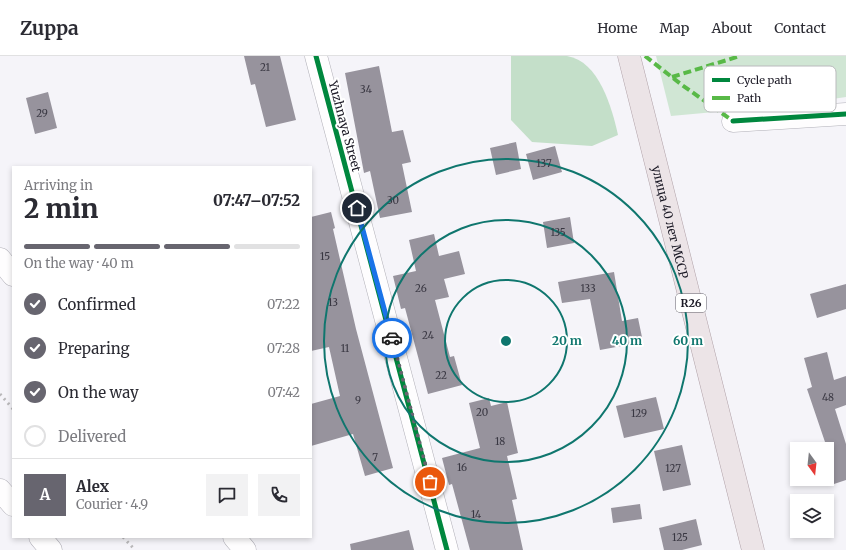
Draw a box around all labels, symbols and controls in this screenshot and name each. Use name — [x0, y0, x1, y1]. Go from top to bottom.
text: Zuppa — [20, 16, 79, 40]
text: Home — [597, 19, 638, 37]
text: Map — [660, 19, 689, 37]
text: About — [711, 19, 752, 37]
text: Contact — [774, 19, 826, 37]
house number: 21 — [260, 61, 271, 74]
legend — [704, 66, 836, 112]
text: Cycle path — [737, 73, 792, 87]
street label: Yuzhnaya Street — [325, 78, 364, 173]
house number: 34 — [360, 83, 372, 96]
text: Path — [737, 91, 762, 105]
house number: 29 — [36, 107, 48, 120]
house number: 137 — [536, 157, 552, 170]
street label: улица 40 лет МССР — [649, 164, 692, 280]
text: Arriving in — [24, 177, 93, 194]
text: 07:47–07:52 — [213, 191, 300, 210]
pin — [340, 191, 374, 225]
text: 2 min — [24, 192, 98, 225]
house number: 30 — [387, 194, 399, 207]
icon: home — [346, 197, 368, 219]
house number: 135 — [550, 226, 566, 239]
house number: 15 — [320, 250, 330, 263]
text: On the way · 40 m — [24, 255, 134, 272]
house number: 26 — [415, 282, 427, 295]
house number: 133 — [580, 282, 596, 295]
icon: check — [24, 293, 46, 315]
road number: R26 — [676, 294, 706, 312]
text: Confirmed — [58, 295, 136, 314]
text: 07:22 — [267, 296, 300, 313]
house number: 13 — [328, 296, 338, 309]
courier — [372, 318, 412, 358]
icon: car — [381, 327, 403, 349]
house number: 24 — [422, 329, 434, 342]
text: 20 m — [552, 333, 582, 348]
text: 40 m — [612, 333, 642, 348]
text: 60 m — [673, 333, 703, 348]
centre of rings — [499, 334, 513, 348]
icon: check — [24, 337, 46, 359]
text: Preparing — [58, 339, 130, 358]
text: 07:28 — [267, 340, 300, 357]
house number: 11 — [341, 342, 350, 355]
house number: 22 — [435, 369, 447, 382]
icon: check — [24, 381, 46, 403]
text: On the way — [58, 383, 139, 402]
text: 07:42 — [268, 384, 300, 401]
house number: 48 — [822, 391, 834, 404]
house number: 9 — [355, 394, 361, 407]
house number: 20 — [476, 406, 488, 419]
house number: 129 — [631, 407, 647, 420]
text: Delivered — [58, 427, 126, 446]
house number: 18 — [495, 435, 505, 448]
north arrow — [790, 442, 834, 486]
map controls — [790, 442, 834, 538]
house number: 7 — [372, 451, 378, 464]
house number: 16 — [457, 461, 467, 474]
house number: 127 — [665, 462, 681, 475]
pin — [413, 465, 447, 499]
icon: bag — [419, 471, 441, 493]
button: chat — [206, 474, 248, 516]
button: phone — [258, 474, 300, 516]
text: Alex — [76, 477, 109, 496]
text: A — [40, 485, 50, 504]
button: layers — [790, 494, 834, 538]
text: Courier · 4.9 — [76, 496, 148, 513]
house number: 14 — [471, 508, 481, 521]
house number: 125 — [672, 531, 688, 544]

